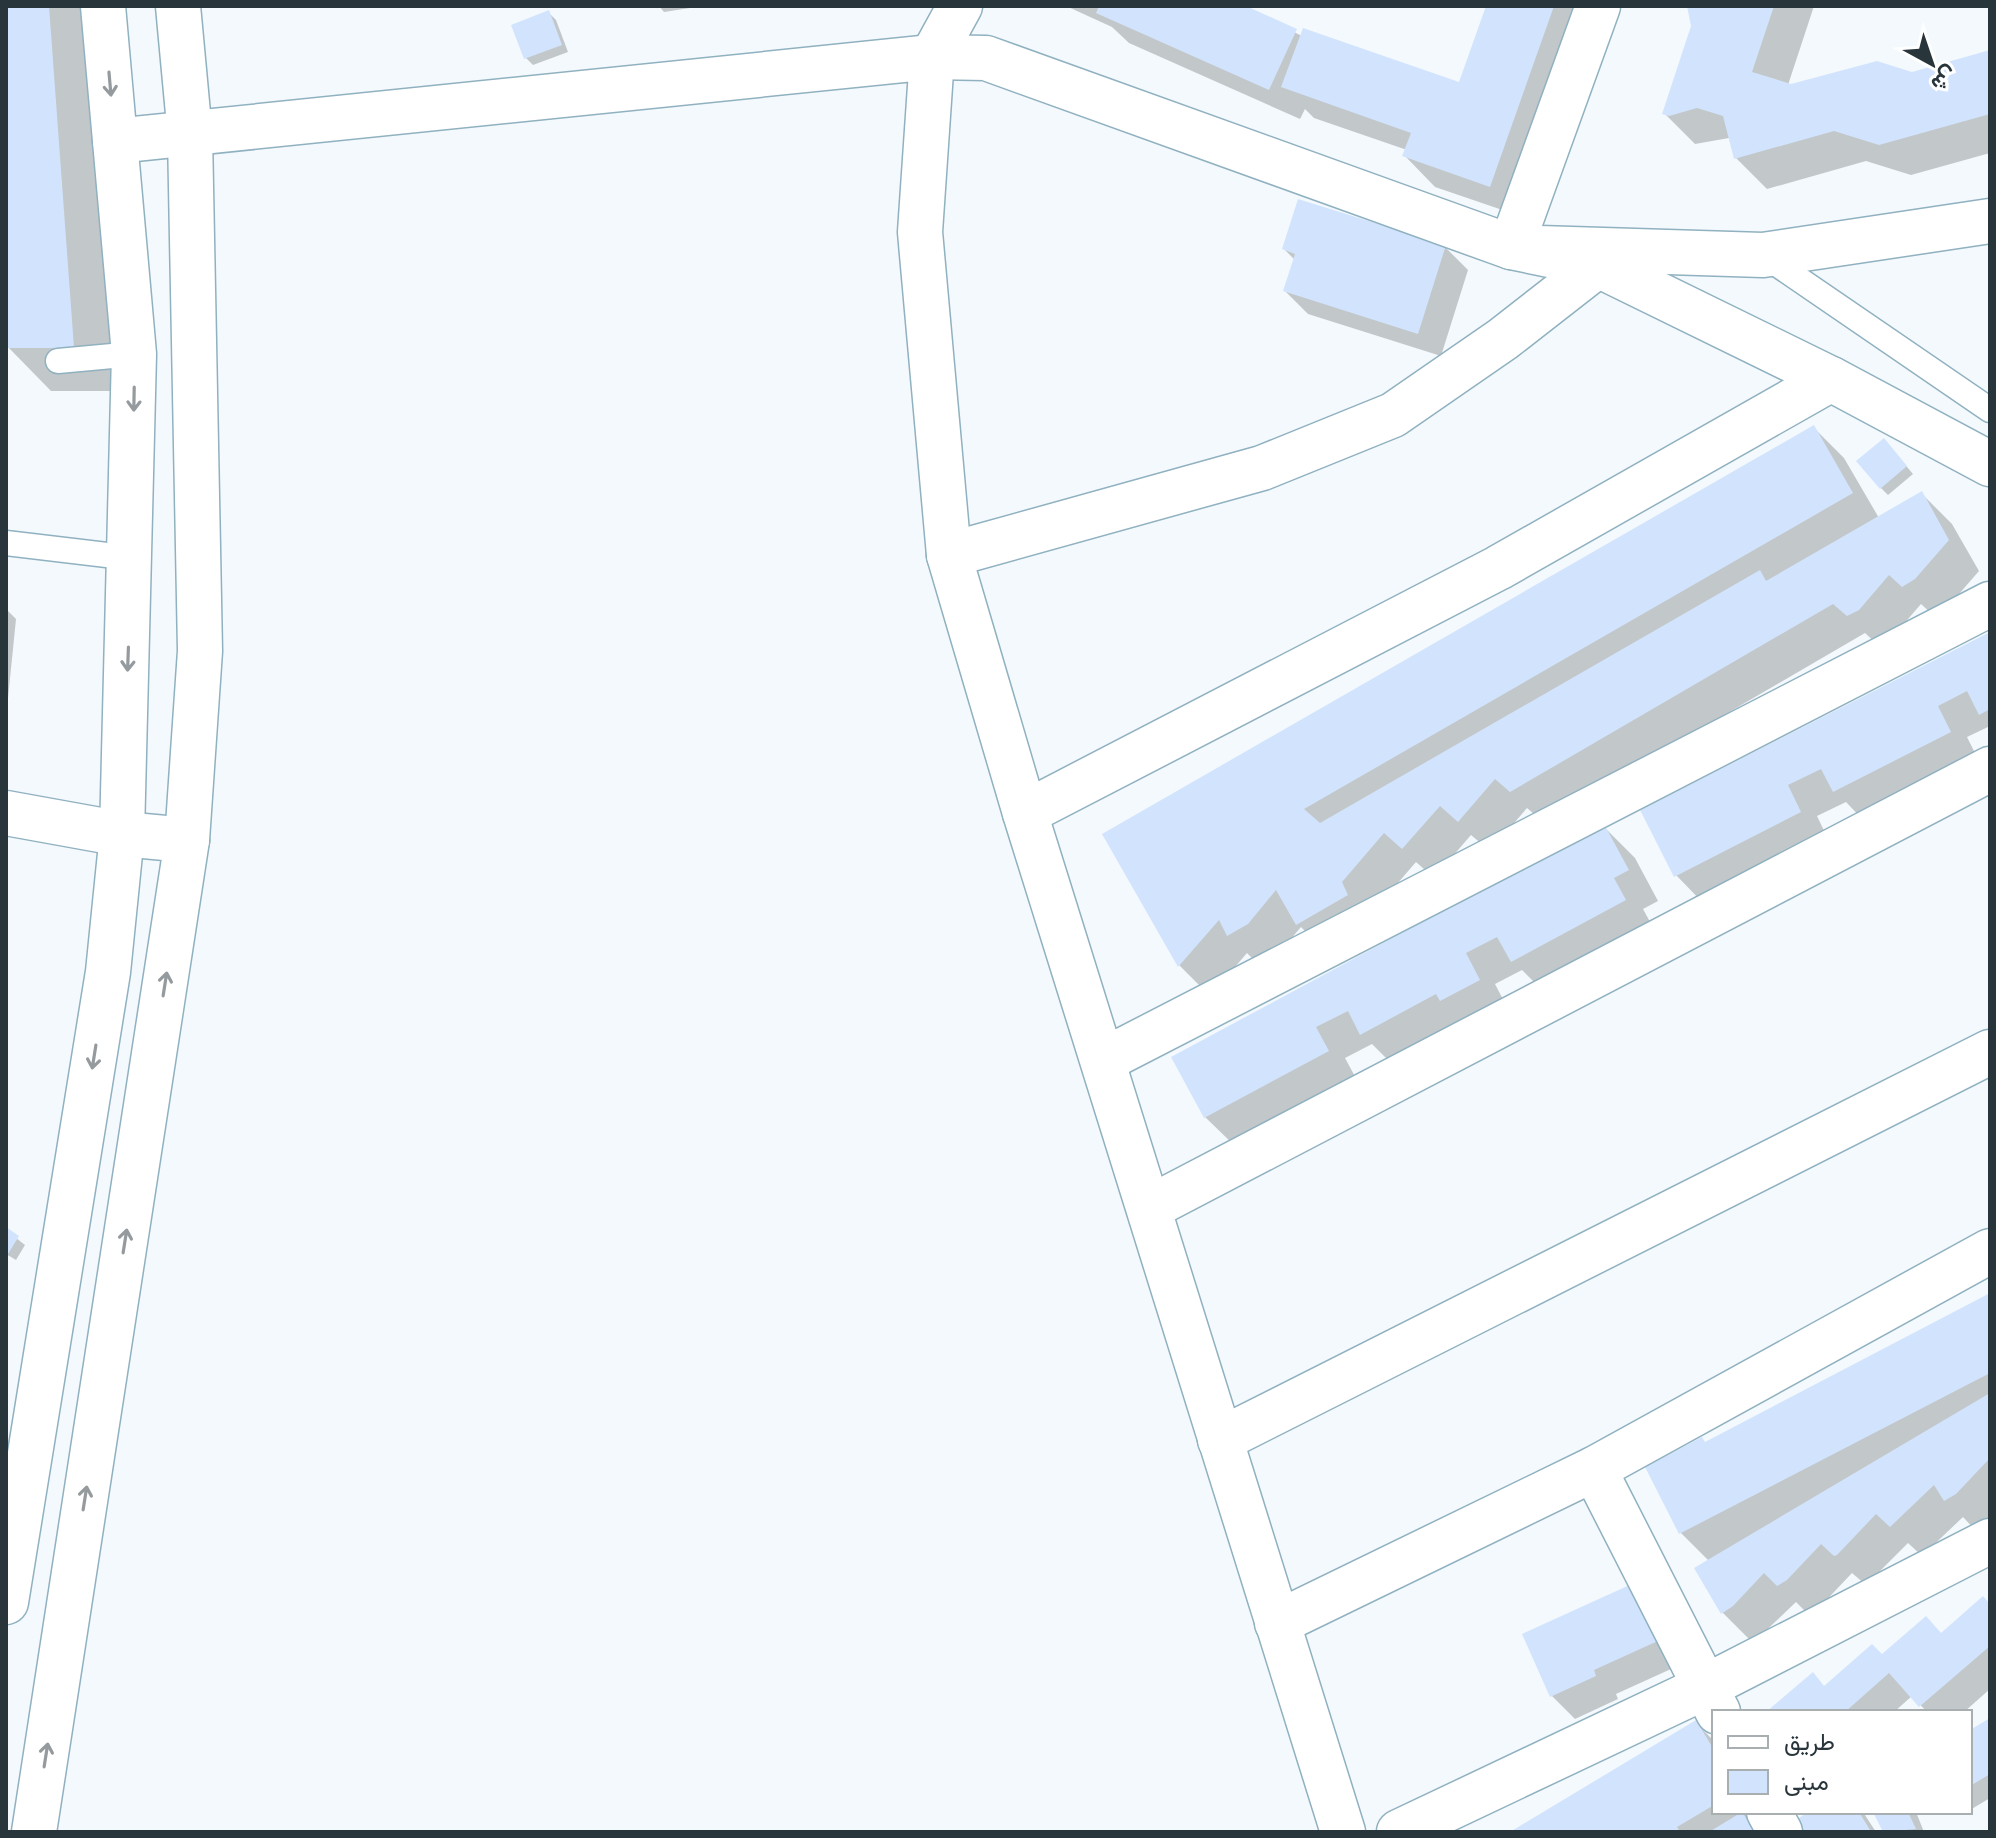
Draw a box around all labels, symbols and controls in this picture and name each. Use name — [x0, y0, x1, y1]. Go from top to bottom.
north arrow — [1892, 24, 1972, 104]
text: ش — [1924, 58, 1966, 101]
one-way arrow — [103, 70, 118, 97]
one-way arrow — [126, 385, 142, 412]
one-way arrow — [121, 645, 136, 672]
one-way arrow — [158, 972, 173, 997]
one-way arrow — [86, 1043, 101, 1069]
one-way arrow — [118, 1229, 133, 1254]
one-way arrow — [79, 1486, 94, 1511]
legend — [1712, 1710, 1972, 1814]
text: طريق — [1784, 1723, 1835, 1759]
one-way arrow — [39, 1743, 54, 1768]
text: مبنى — [1784, 1763, 1829, 1799]

